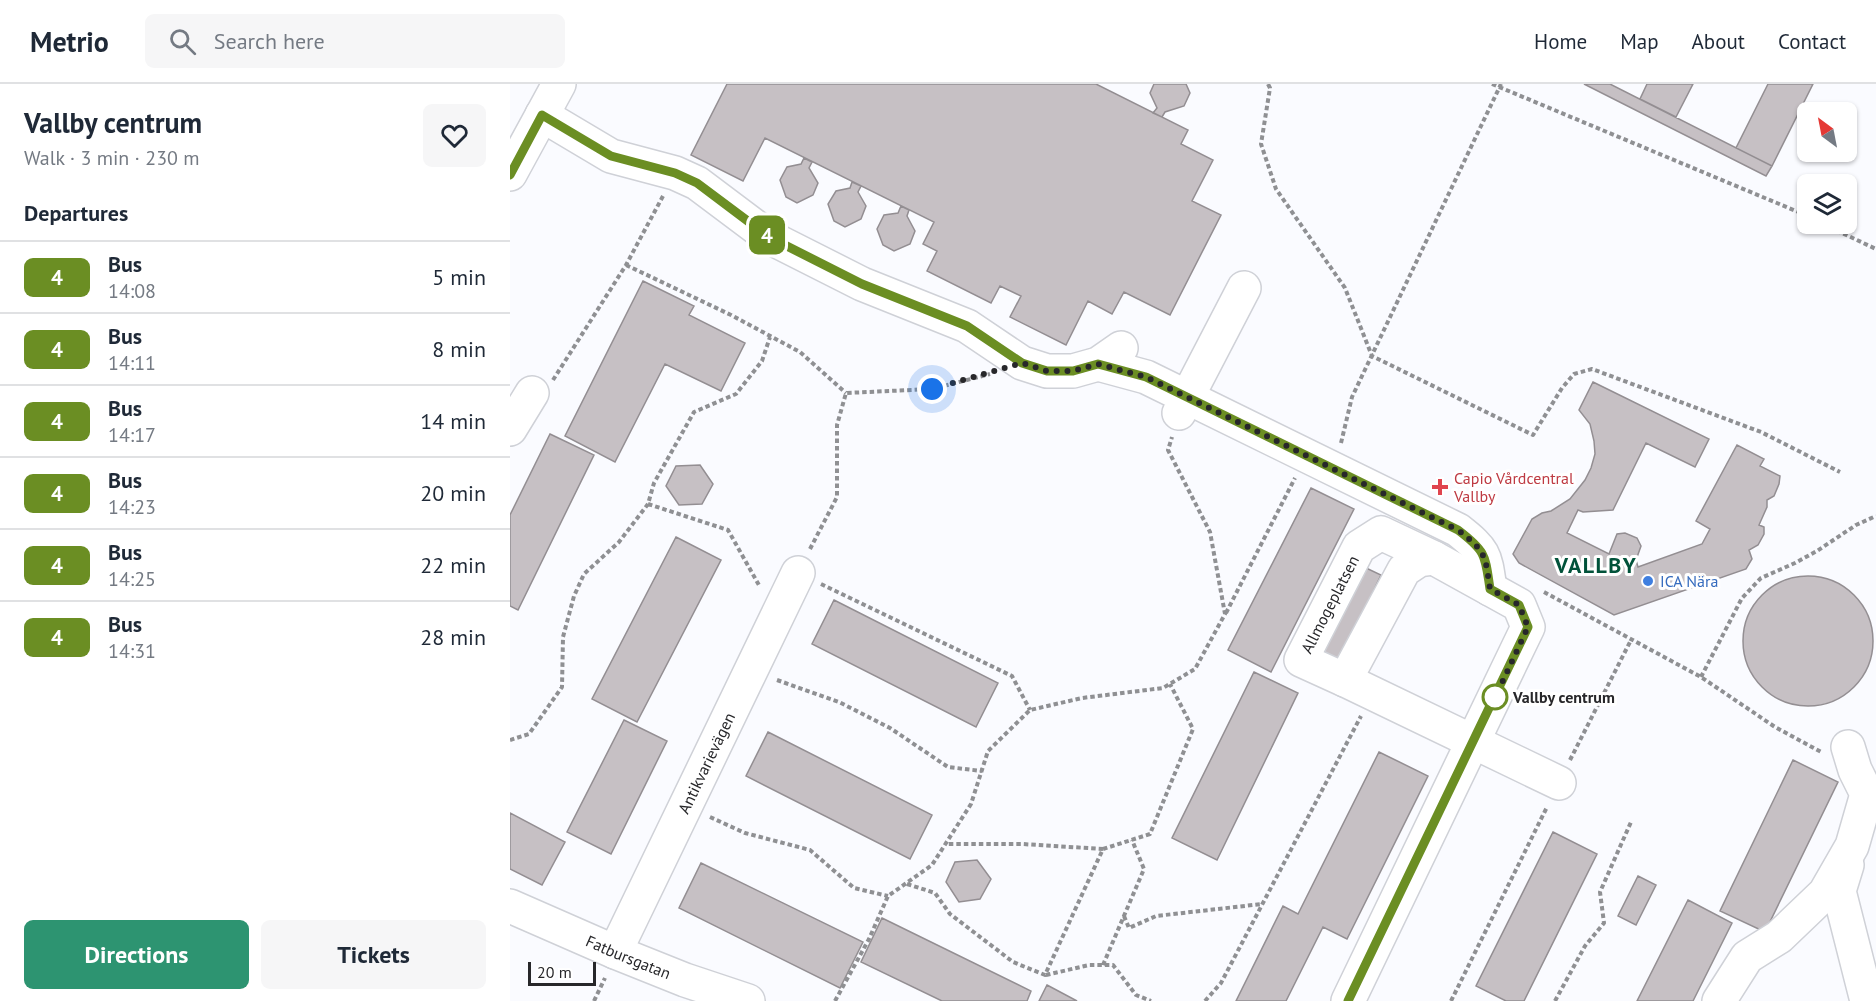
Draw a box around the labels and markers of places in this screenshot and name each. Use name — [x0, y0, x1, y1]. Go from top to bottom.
place label: Capio Vårdcentral Vallby — [1453, 468, 1574, 506]
marker: Capio Vårdcentral Vallby — [1431, 478, 1449, 496]
place label: ICA Nära — [1660, 571, 1718, 591]
marker: ICA Nära — [1641, 574, 1655, 588]
marker: Vallby centrum — [1482, 684, 1508, 710]
place label: Vallby centrum — [1512, 687, 1615, 707]

